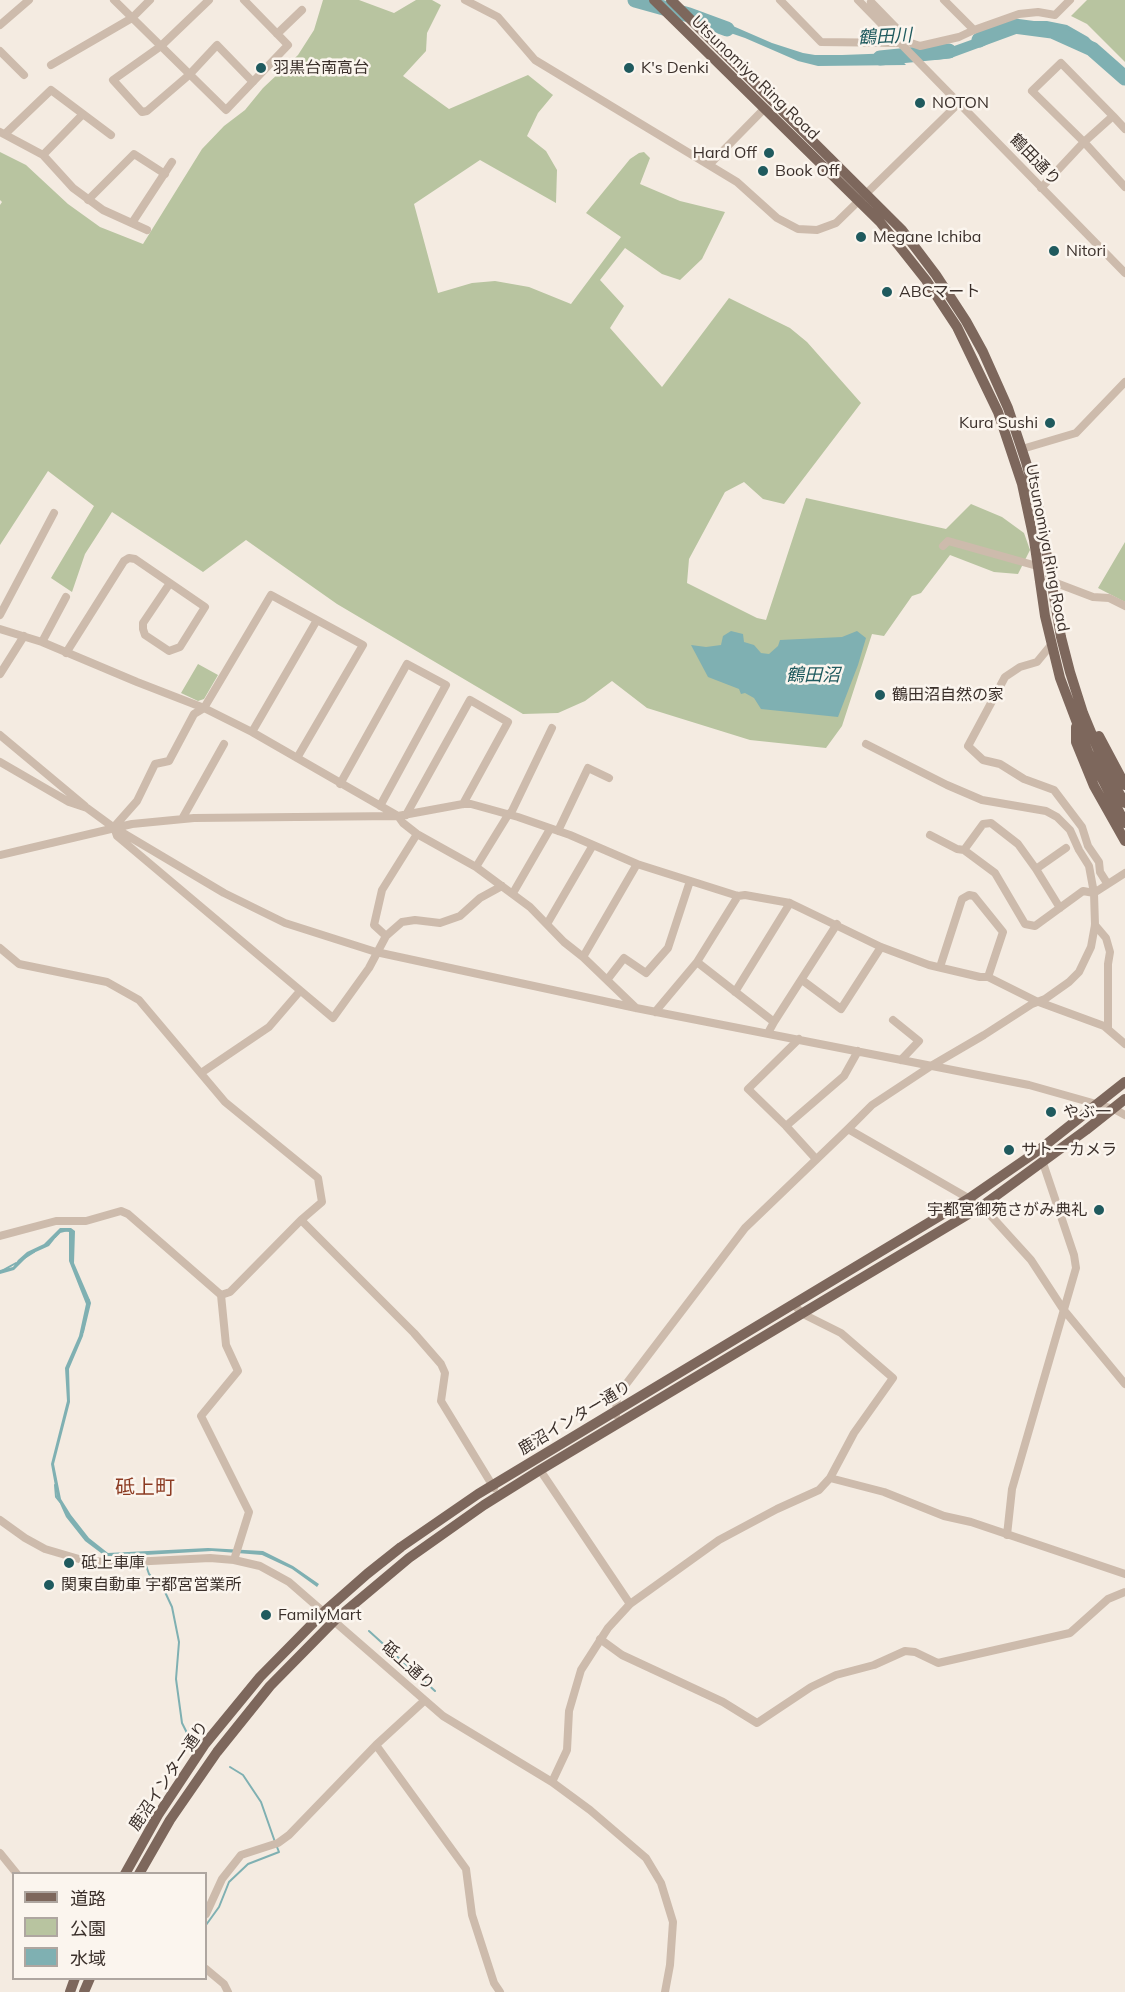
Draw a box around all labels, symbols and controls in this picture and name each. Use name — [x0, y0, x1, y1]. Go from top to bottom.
street label: Utsunomiya Ring Road — [687, 12, 823, 144]
water label: 鶴田川 — [857, 25, 913, 49]
place label: 羽黒台南高台 — [273, 58, 369, 78]
place label: K's Denki — [641, 58, 709, 78]
marker: 羽黒台南高台 — [254, 61, 268, 75]
marker: K's Denki — [622, 61, 636, 75]
place label: NOTON — [932, 93, 989, 113]
marker: NOTON — [913, 96, 927, 110]
street label: 鶴田通り — [1006, 130, 1064, 190]
place label: Hard Off — [693, 143, 757, 163]
marker: Hard Off — [762, 146, 776, 160]
place label: Book Off — [775, 161, 839, 181]
marker: Book Off — [756, 164, 770, 178]
place label: Megane Ichiba — [873, 227, 981, 247]
marker: Megane Ichiba — [854, 230, 868, 244]
place label: Nitori — [1066, 241, 1106, 261]
marker: Nitori — [1047, 244, 1061, 258]
place label: ABCマート — [899, 282, 981, 302]
marker: ABCマート — [880, 285, 894, 299]
place label: Kura Sushi — [959, 413, 1038, 433]
marker: Kura Sushi — [1043, 416, 1057, 430]
street label: Utsunomiya Ring Road — [1021, 463, 1073, 633]
water label: 鶴田沼 — [786, 665, 840, 687]
place label: 鶴田沼自然の家 — [892, 685, 1004, 705]
marker: 鶴田沼自然の家 — [873, 688, 887, 702]
place label: やぶ一 — [1063, 1102, 1111, 1122]
marker: やぶ一 — [1044, 1105, 1058, 1119]
place label: サトーカメラ — [1021, 1140, 1117, 1160]
marker: サトーカメラ — [1002, 1143, 1016, 1157]
place label: 宇都宮御苑さがみ典礼 — [927, 1200, 1087, 1220]
marker: 宇都宮御苑さがみ典礼 — [1092, 1203, 1106, 1217]
street label: 鹿沼インター通り — [515, 1377, 635, 1459]
district label: 砥上町 — [115, 1476, 175, 1500]
place label: 砥上車庫 — [81, 1553, 145, 1573]
marker: 砥上車庫 — [62, 1556, 76, 1570]
place label: 関東自動車 宇都宮営業所 — [61, 1575, 241, 1595]
marker: 関東自動車 宇都宮営業所 — [42, 1578, 56, 1592]
place label: FamilyMart — [278, 1605, 362, 1625]
marker: FamilyMart — [259, 1608, 273, 1622]
street label: 砥上通り — [378, 1637, 438, 1695]
street label: 鹿沼インター通り — [125, 1718, 213, 1834]
legend — [12, 1872, 207, 1980]
text: 道路 — [70, 1887, 106, 1910]
text: 公園 — [70, 1917, 106, 1940]
text: 水域 — [70, 1947, 106, 1970]

